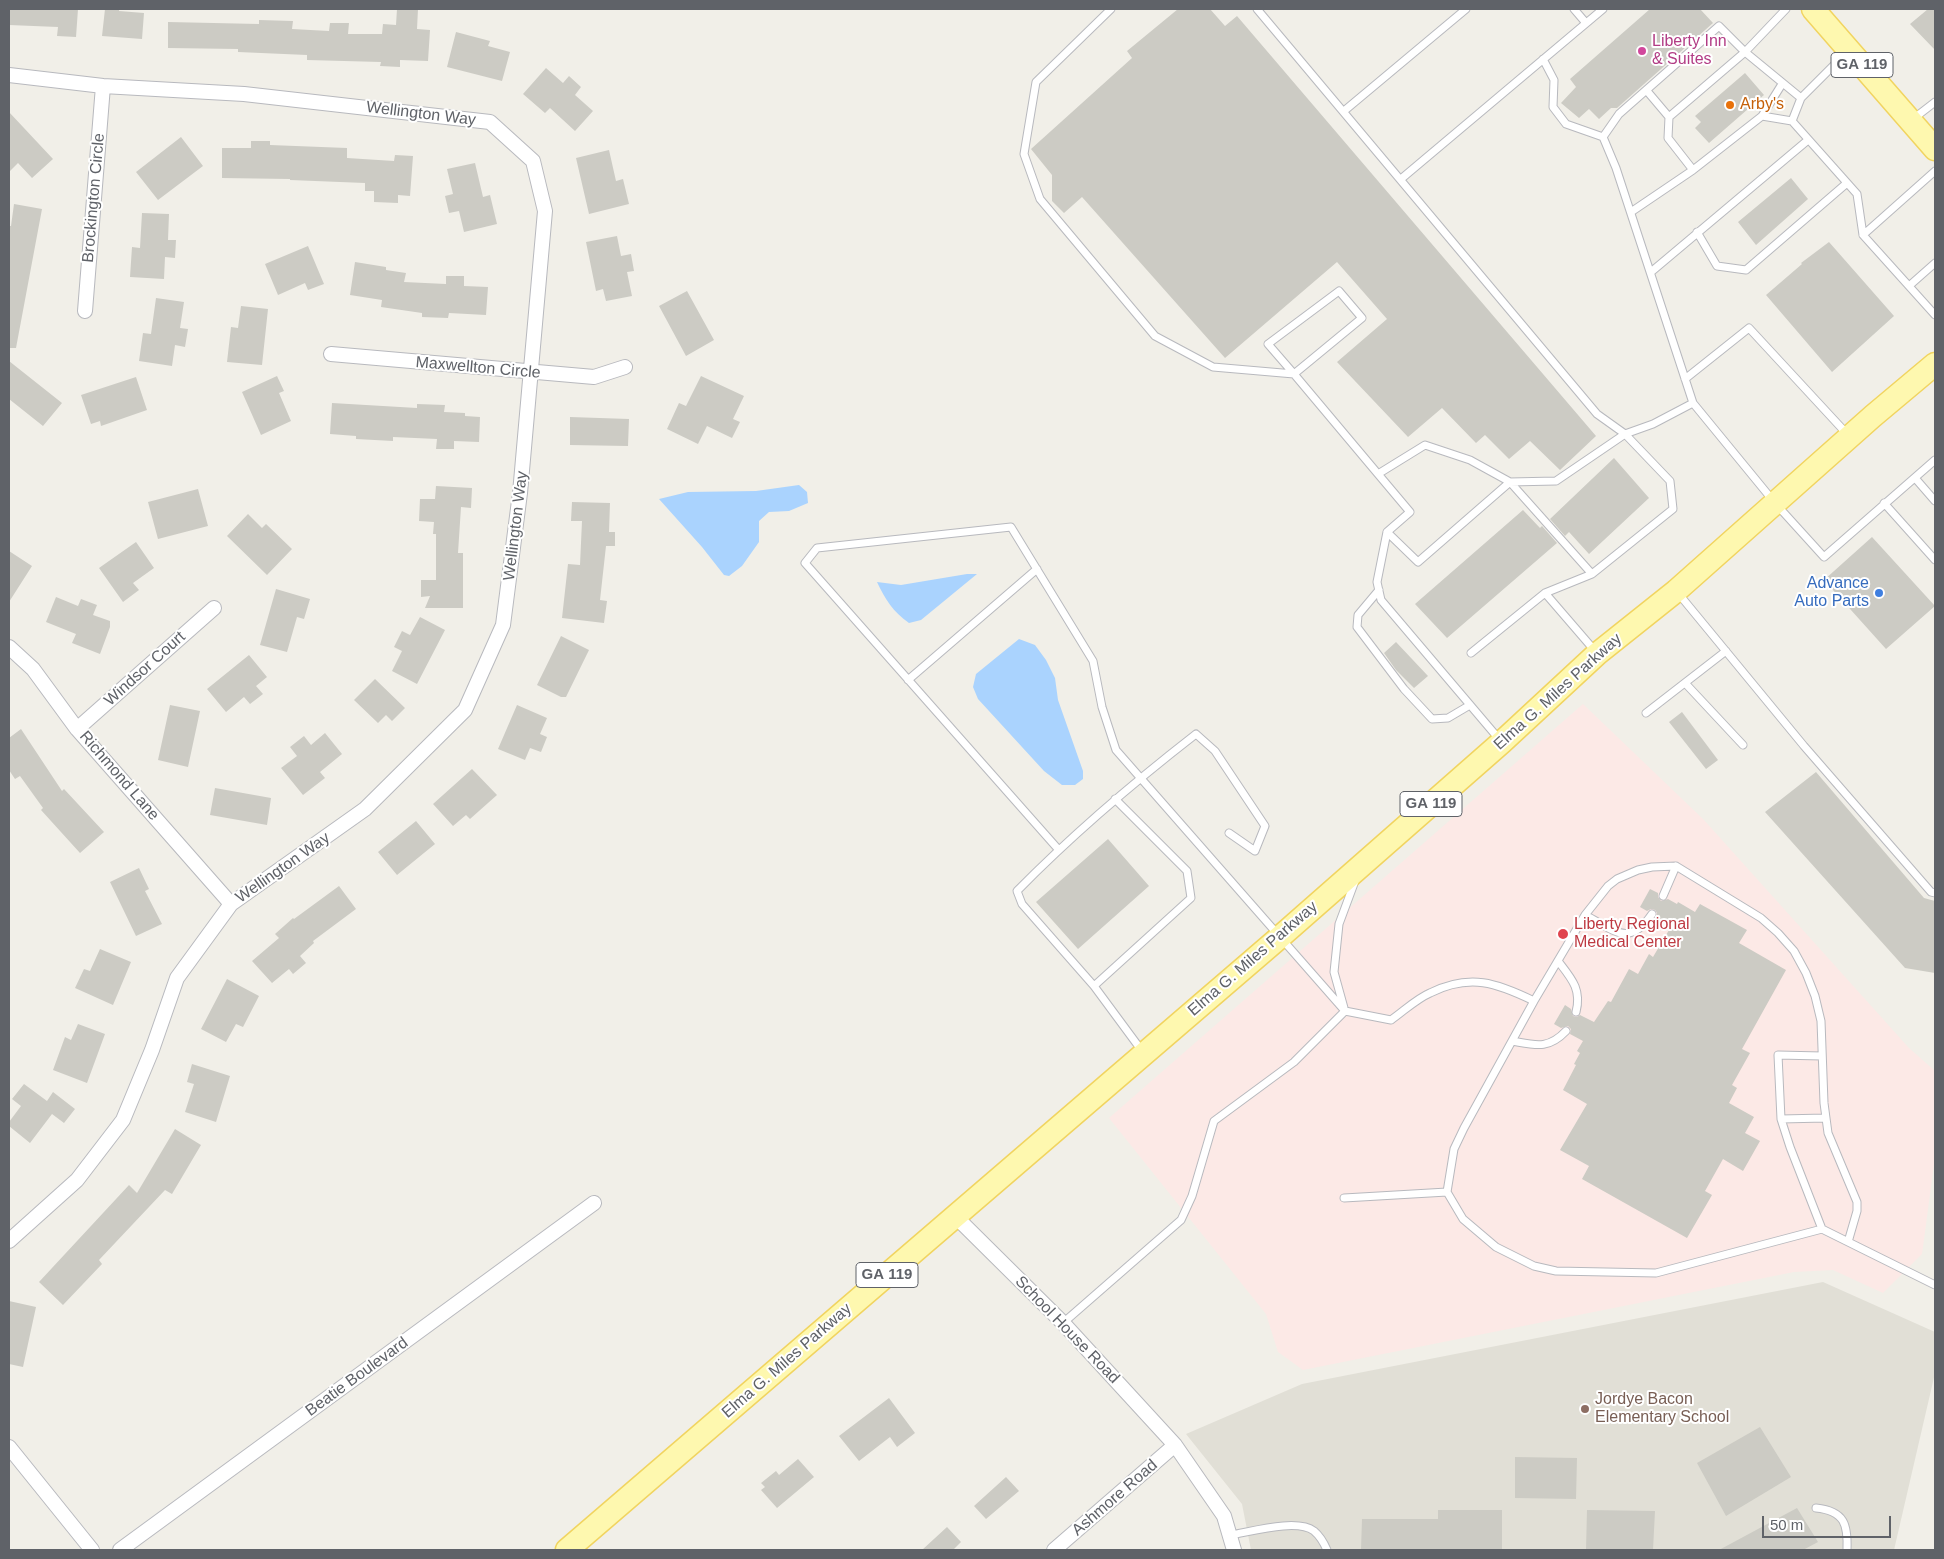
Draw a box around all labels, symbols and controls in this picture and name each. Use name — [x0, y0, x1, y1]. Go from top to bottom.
place label: Liberty Inn & Suites — [1652, 32, 1727, 70]
marker: Liberty Inn & Suites — [1636, 45, 1648, 57]
road number: GA 119 — [1831, 52, 1893, 78]
place label: Arby's — [1740, 95, 1784, 115]
street label: Wellington Way — [365, 98, 477, 130]
marker: Arby's — [1724, 99, 1736, 111]
street label: Brockington Circle — [79, 132, 109, 264]
street label: Maxwellton Circle — [415, 353, 541, 383]
street label: Wellington Way — [500, 470, 532, 582]
place label: Advance Auto Parts — [1794, 574, 1869, 612]
marker: Advance Auto Parts — [1873, 587, 1885, 599]
street label: Windsor Court — [101, 628, 189, 710]
street label: Elma G. Miles Parkway — [1490, 630, 1626, 754]
street label: Richmond Lane — [75, 727, 163, 825]
road number: GA 119 — [1400, 792, 1462, 816]
street label: Wellington Way — [232, 829, 334, 907]
street label: Elma G. Miles Parkway — [1184, 898, 1322, 1020]
place label: Liberty Regional Medical Center — [1574, 915, 1690, 953]
marker: Liberty Regional Medical Center — [1556, 927, 1570, 941]
road number: GA 119 — [856, 1262, 918, 1288]
street label: School House Road — [1011, 1272, 1123, 1388]
street label: Elma G. Miles Parkway — [718, 1300, 856, 1422]
street label: Beatie Boulevard — [302, 1333, 412, 1421]
place label: Jordye Bacon Elementary School — [1595, 1390, 1729, 1428]
marker: Jordye Bacon Elementary School — [1579, 1403, 1591, 1415]
street label: Ashmore Road — [1068, 1456, 1162, 1540]
scale bar — [1764, 1506, 1893, 1538]
text: 50 m — [1770, 1516, 1803, 1533]

